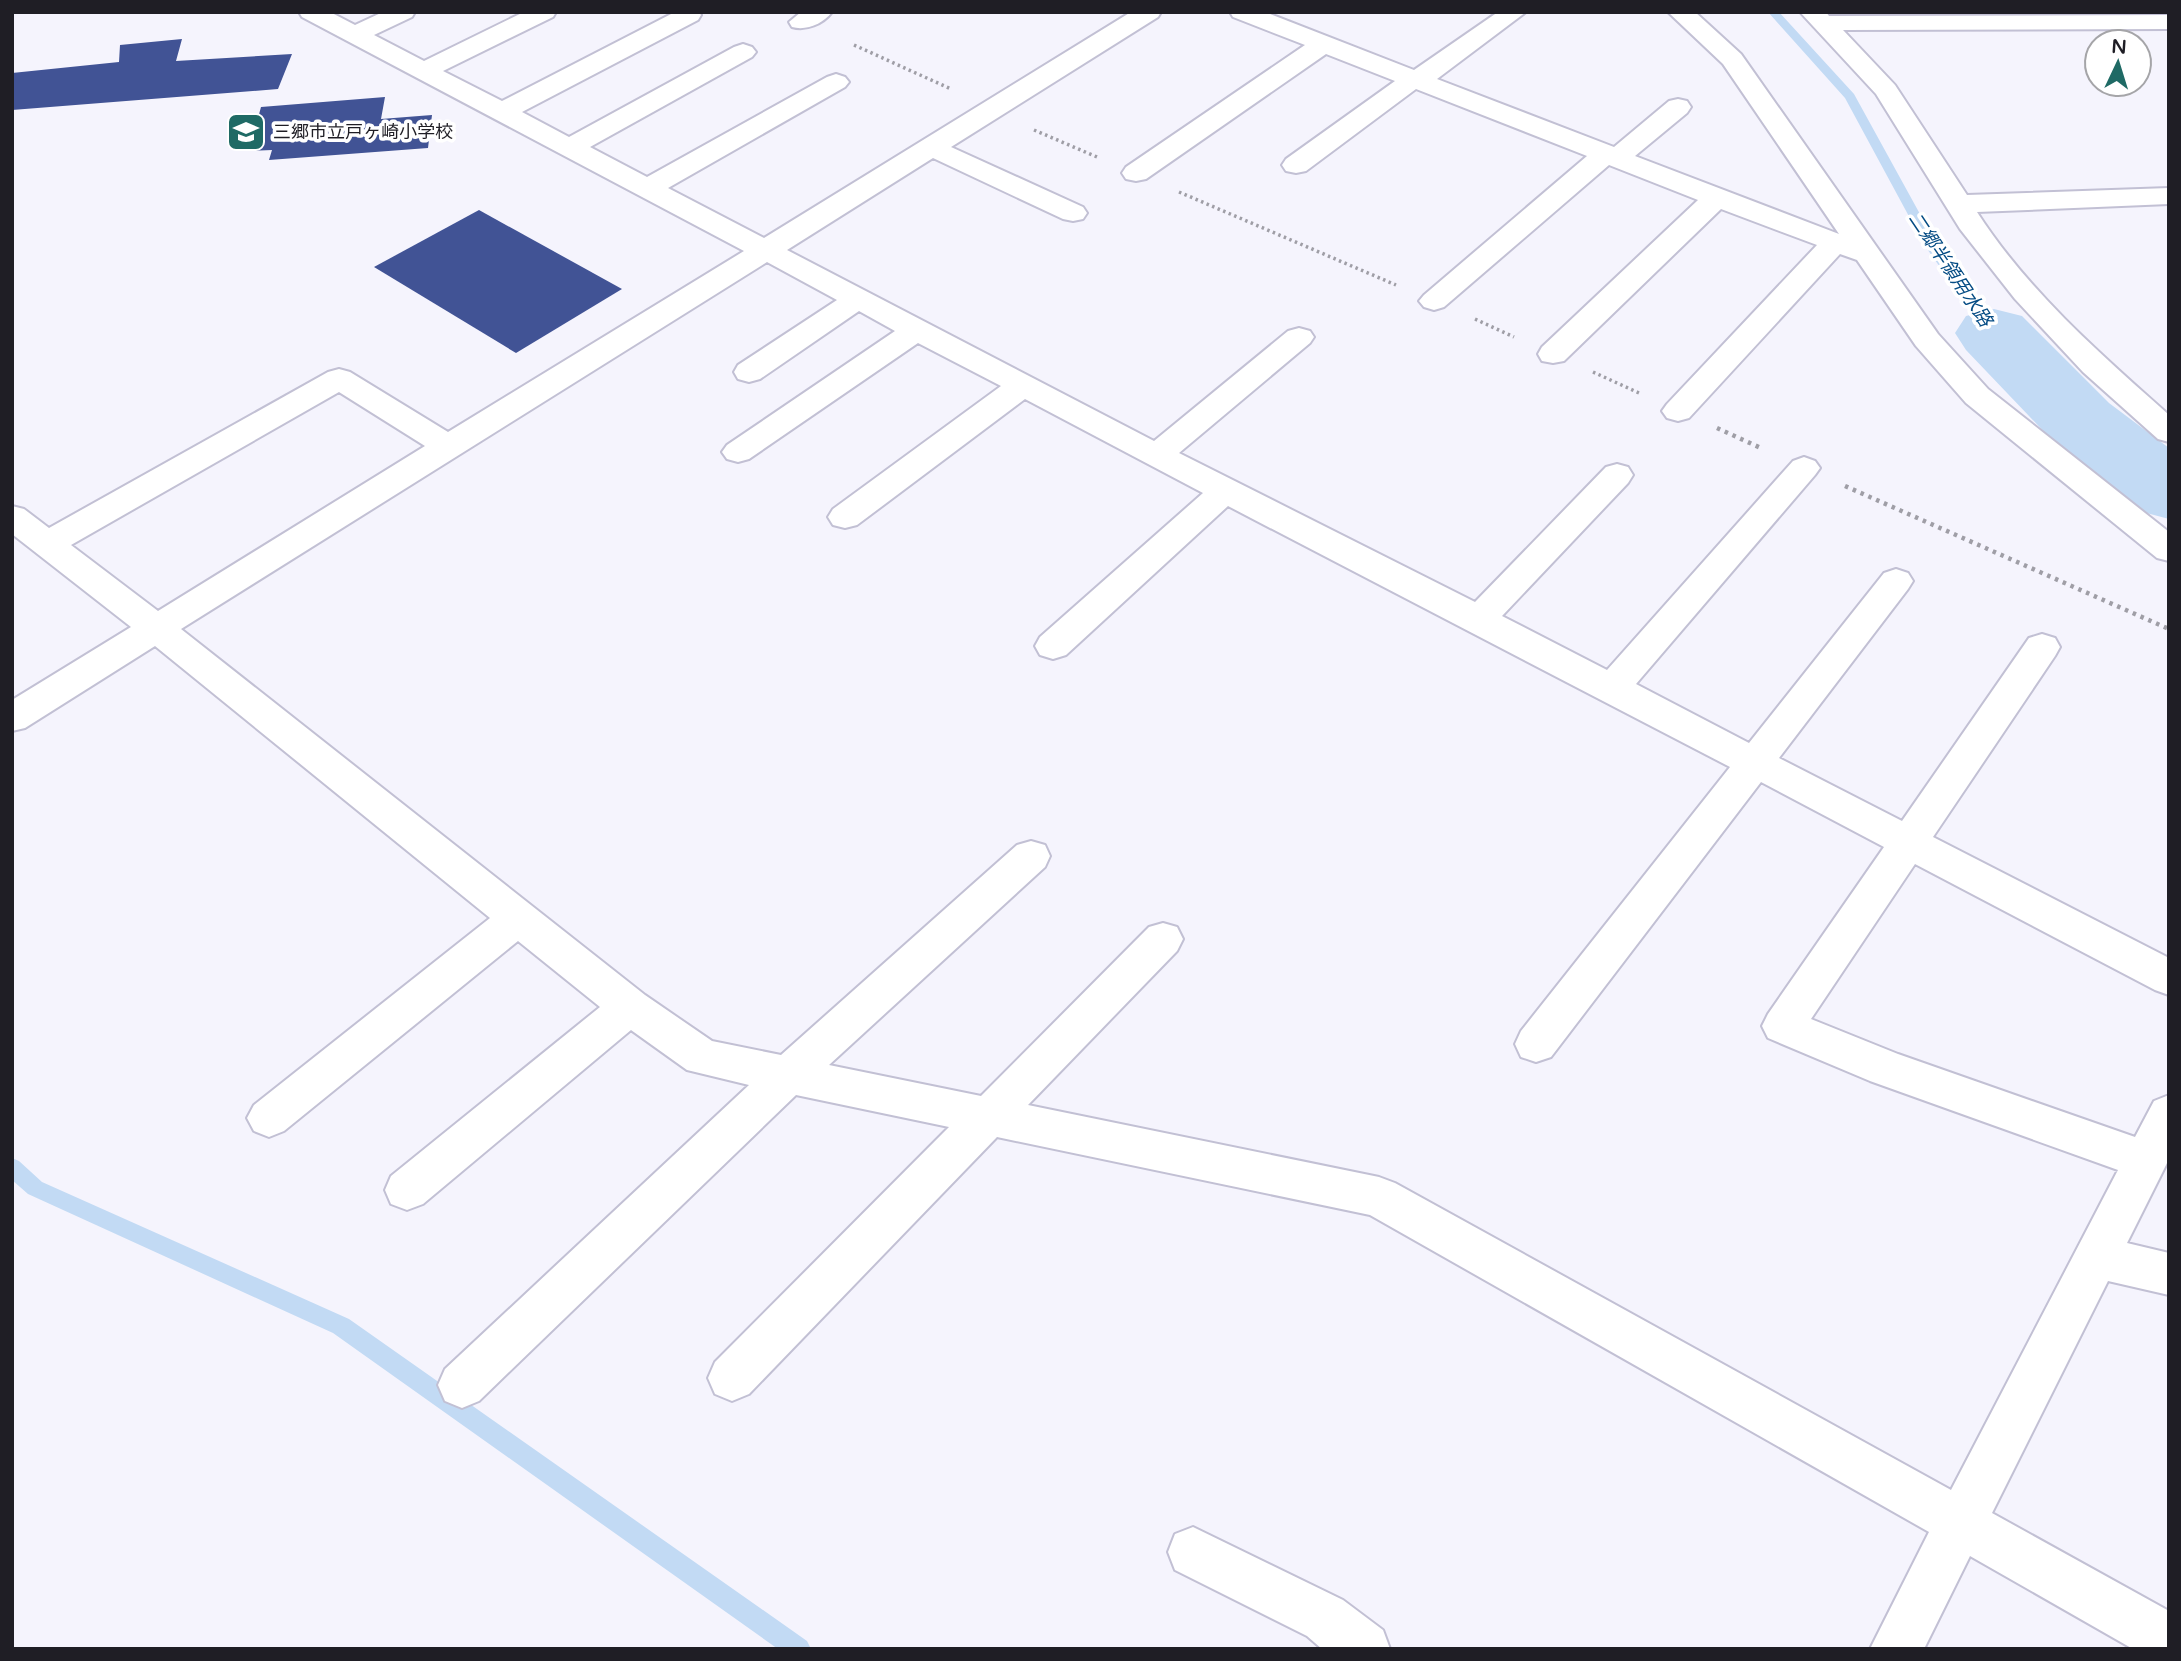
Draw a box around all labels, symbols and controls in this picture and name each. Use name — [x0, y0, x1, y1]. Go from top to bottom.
north arrow — [2083, 28, 2153, 98]
text: N — [2111, 36, 2127, 59]
school or university icon: 三郷市立戸ヶ崎小学校 — [225, 111, 267, 153]
place label: 三郷市立戸ヶ崎小学校 — [273, 121, 453, 143]
water label: 二郷半領用水路 — [1904, 208, 1998, 332]

